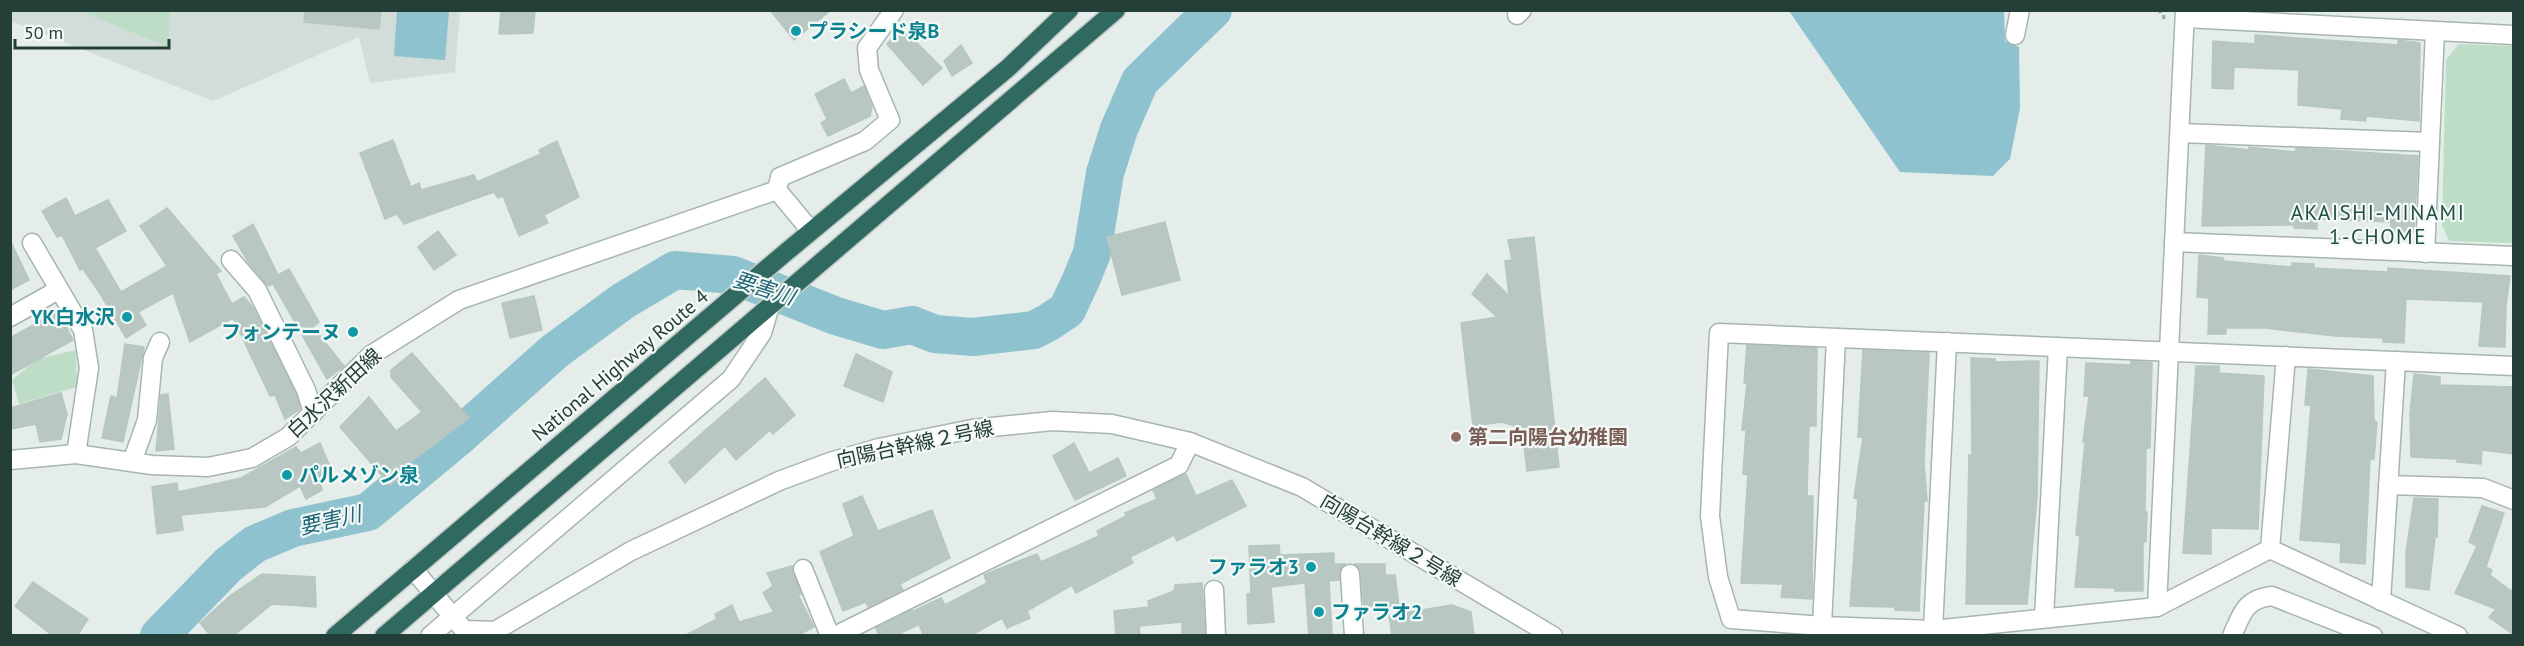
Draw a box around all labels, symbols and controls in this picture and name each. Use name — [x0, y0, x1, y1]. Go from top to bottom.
scale bar — [15, 12, 170, 50]
place label: プラシード泉B — [808, 18, 940, 44]
text: 50 m — [24, 21, 63, 44]
marker: プラシード泉B — [789, 24, 803, 38]
district label: AKAISHI-MINAMI 1-CHOME — [2291, 199, 2465, 250]
water label: 要害川 — [730, 265, 800, 311]
street label: National Highway Route 4 — [526, 283, 714, 447]
place label: YK白水沢 — [30, 304, 115, 330]
marker: YK白水沢 — [120, 310, 134, 324]
place label: フォンテーヌ — [221, 319, 341, 345]
marker: フォンテーヌ — [346, 325, 360, 339]
street label: 白水沢新田線 — [281, 343, 387, 443]
street label: 向陽台幹線２号線 — [834, 415, 996, 473]
place label: 第二向陽台幼稚園 — [1468, 424, 1628, 450]
marker: 第二向陽台幼稚園 — [1449, 430, 1463, 444]
place label: パルメゾン泉 — [299, 462, 419, 488]
marker: パルメゾン泉 — [280, 468, 294, 482]
street label: 向陽台幹線２号線 — [1316, 488, 1466, 592]
water label: 要害川 — [296, 499, 366, 540]
place label: ファラオ3 — [1208, 554, 1299, 580]
marker: ファラオ3 — [1304, 560, 1318, 574]
place label: ファラオ2 — [1331, 599, 1422, 625]
marker: ファラオ2 — [1312, 605, 1326, 619]

